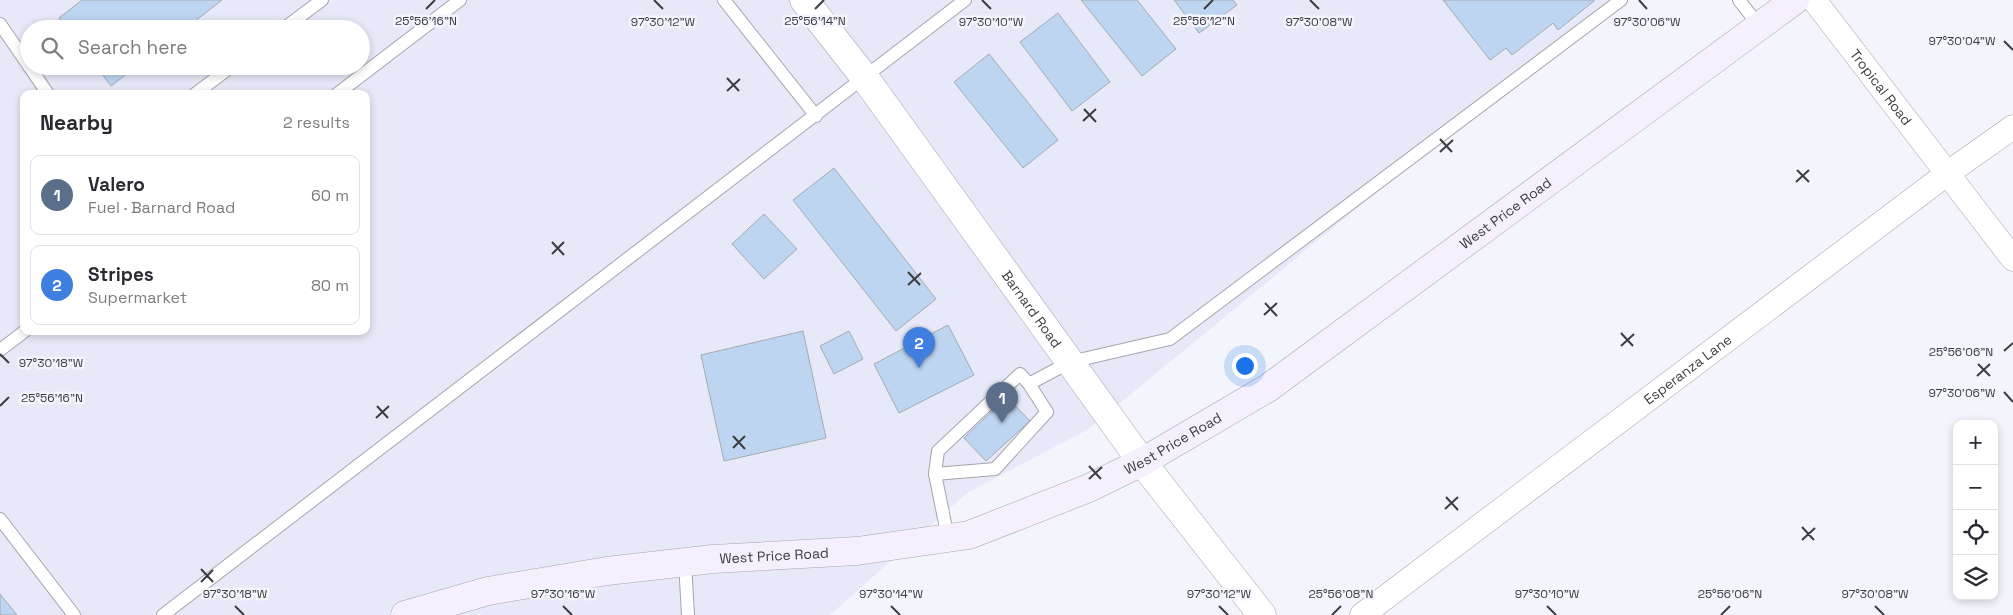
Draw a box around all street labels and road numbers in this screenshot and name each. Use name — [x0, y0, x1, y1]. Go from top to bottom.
street label: Tropical Road — [1846, 46, 1916, 129]
street label: West Price Road — [1456, 173, 1555, 253]
street label: Barnard Road — [998, 267, 1066, 351]
street label: Esperanza Lane — [1640, 330, 1735, 408]
street label: West Price Road — [1121, 408, 1225, 478]
street label: West Price Road — [719, 544, 829, 568]

